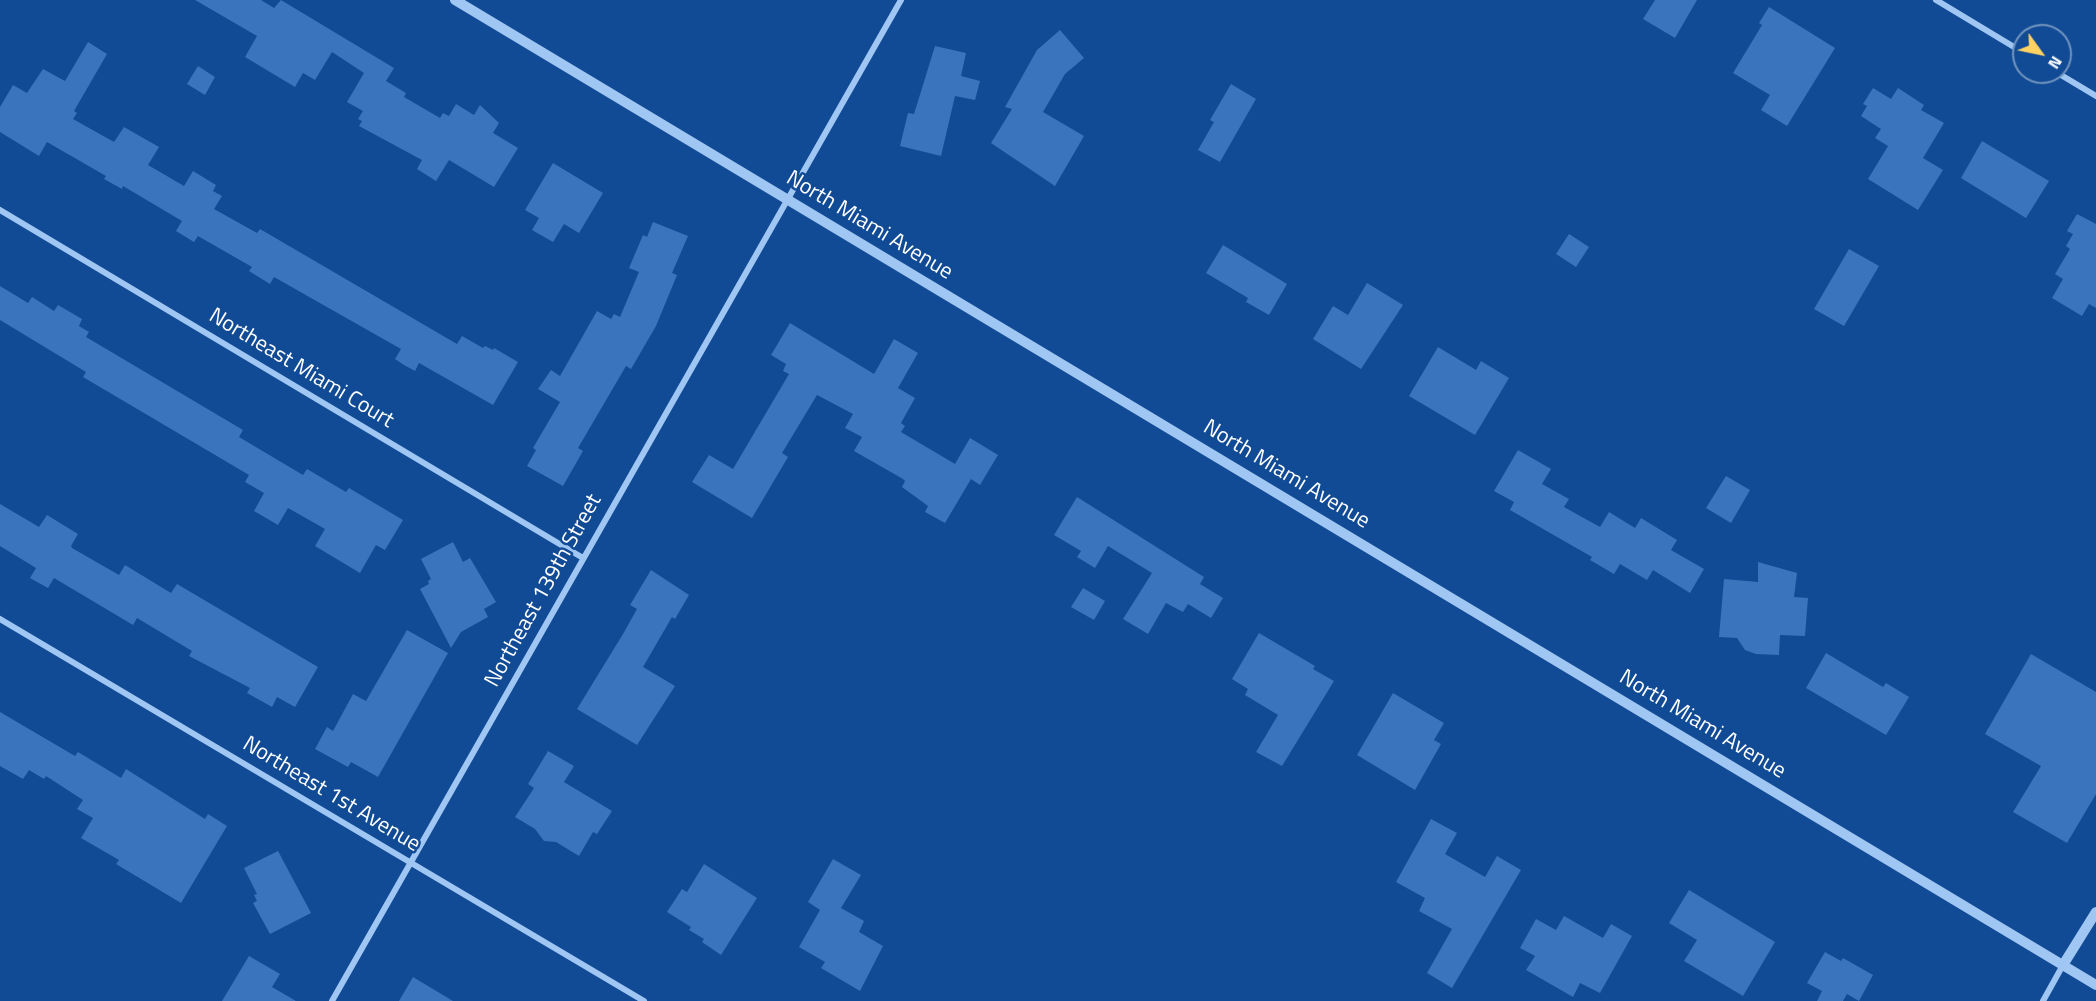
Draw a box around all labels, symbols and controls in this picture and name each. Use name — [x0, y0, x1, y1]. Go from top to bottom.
north arrow — [2012, 24, 2072, 84]
text: N — [2042, 52, 2069, 74]
street label: North Miami Avenue — [781, 166, 957, 286]
street label: Northeast Miami Court — [204, 303, 398, 435]
street label: North Miami Avenue — [1198, 415, 1374, 535]
street label: Northeast 139th Street — [480, 490, 608, 692]
street label: North Miami Avenue — [1614, 665, 1790, 785]
street label: Northeast 1st Avenue — [237, 732, 425, 858]

